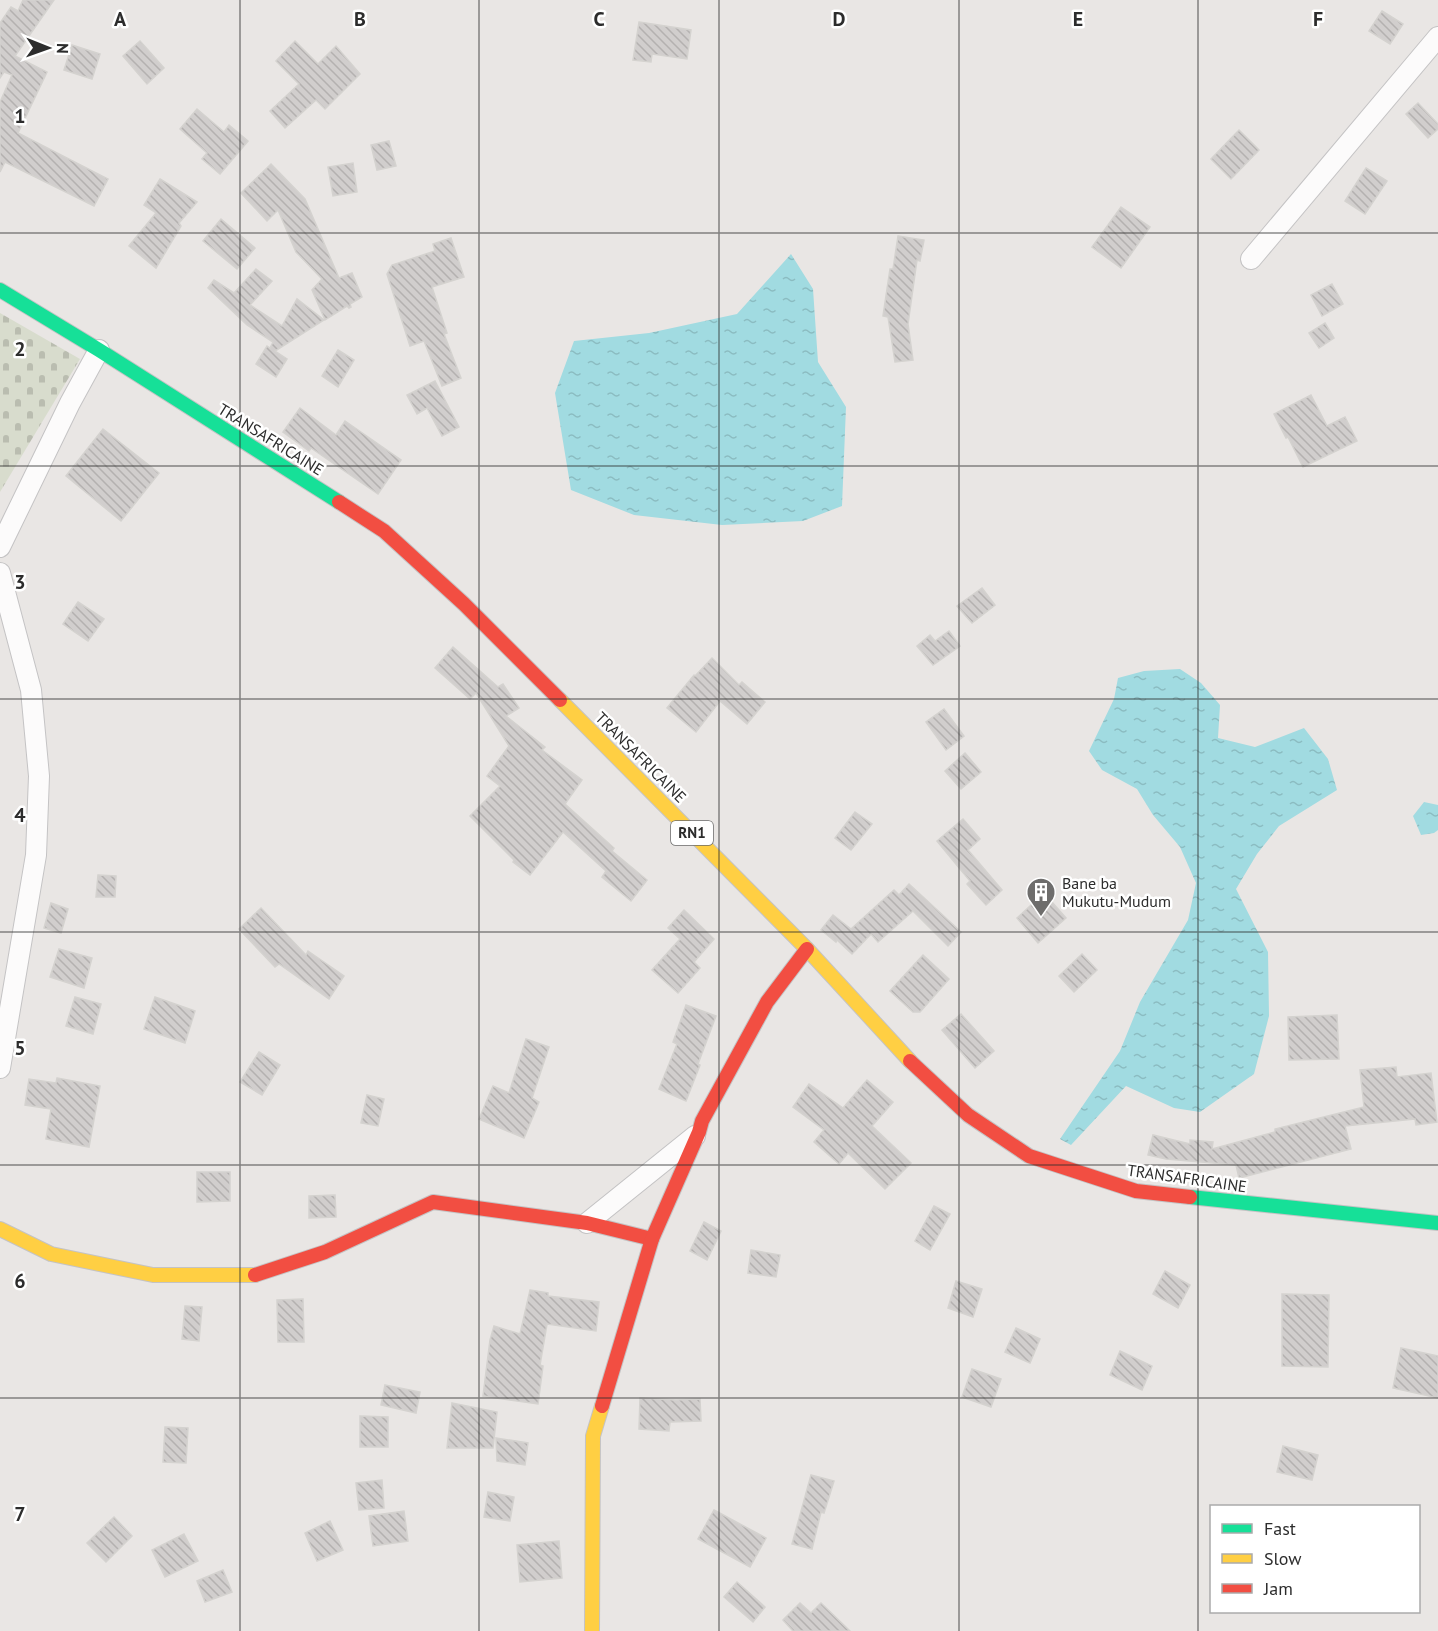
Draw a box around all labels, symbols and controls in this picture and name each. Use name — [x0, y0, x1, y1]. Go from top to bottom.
text: A — [114, 6, 127, 32]
text: B — [354, 6, 366, 32]
text: C — [593, 6, 605, 32]
text: D — [833, 6, 846, 32]
text: E — [1073, 6, 1083, 32]
text: F — [1313, 6, 1323, 32]
north arrow — [18, 18, 78, 78]
text: N — [53, 43, 73, 54]
text: 1 — [14, 103, 26, 129]
text: 2 — [14, 336, 26, 362]
street label: TRANSAFRICAINE — [215, 399, 327, 479]
text: 3 — [14, 569, 26, 595]
street label: TRANSAFRICAINE — [591, 707, 691, 807]
text: 4 — [14, 802, 26, 828]
road number: RN1 — [671, 821, 713, 845]
place label: Bane ba Mukutu-Mudum — [1062, 873, 1171, 911]
building icon: Bane ba Mukutu-Mudum — [1025, 876, 1057, 918]
text: 5 — [14, 1035, 26, 1061]
street label: TRANSAFRICAINE — [1126, 1160, 1248, 1196]
text: 6 — [14, 1268, 26, 1294]
text: 7 — [14, 1501, 26, 1527]
legend — [1210, 1505, 1420, 1613]
text: Fast — [1264, 1517, 1296, 1540]
text: Slow — [1264, 1547, 1302, 1570]
text: Jam — [1263, 1577, 1293, 1600]

